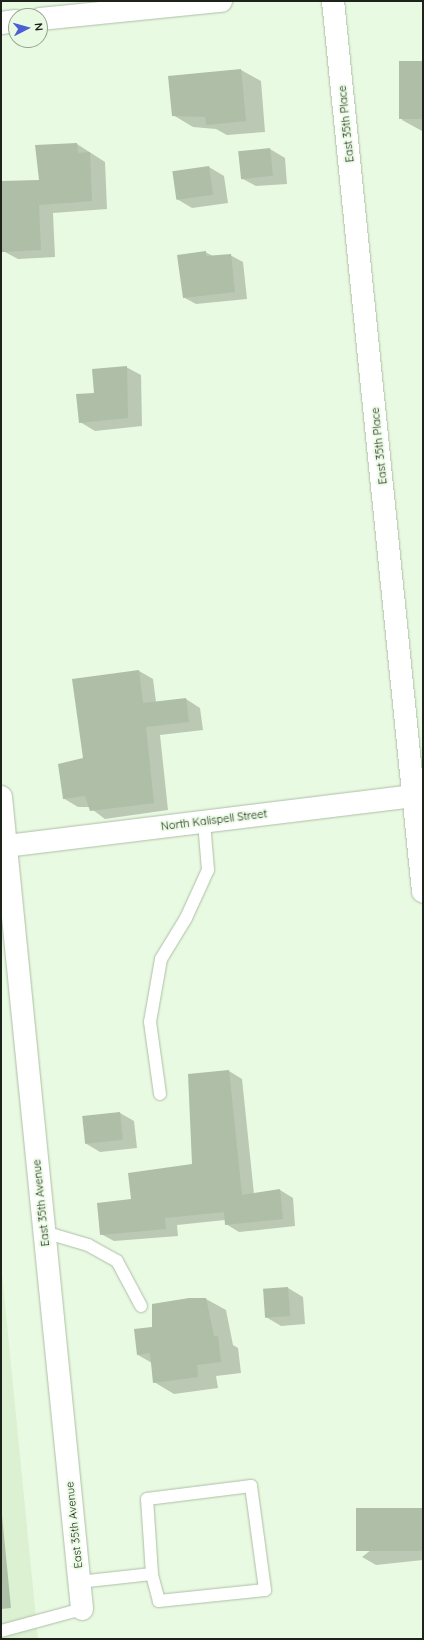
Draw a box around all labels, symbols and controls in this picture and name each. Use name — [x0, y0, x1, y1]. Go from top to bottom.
north arrow — [8, 8, 48, 48]
text: N — [32, 22, 46, 32]
street label: East 35th Place — [335, 85, 357, 163]
street label: East 35th Place — [368, 407, 390, 485]
street label: North Kalispell Street — [160, 807, 268, 833]
street label: East 35th Avenue — [30, 1159, 52, 1247]
street label: East 35th Avenue — [63, 1481, 85, 1569]

